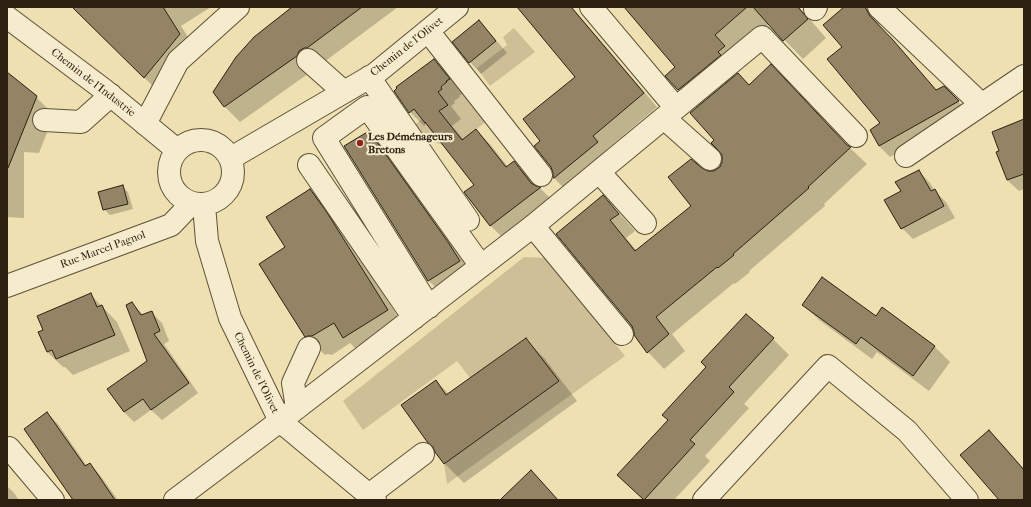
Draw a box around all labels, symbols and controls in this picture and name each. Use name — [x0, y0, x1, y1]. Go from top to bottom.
street label: Chemin de l'Olivet — [368, 14, 446, 80]
street label: Chemin de l'Industrie — [48, 46, 138, 120]
place label: Les Déménageurs Bretons — [368, 130, 453, 156]
marker: Les Déménageurs Bretons — [355, 138, 365, 148]
street label: Rue Marcel Pagnol — [59, 228, 147, 272]
street label: Chemin de l'Olivet — [231, 330, 281, 416]

